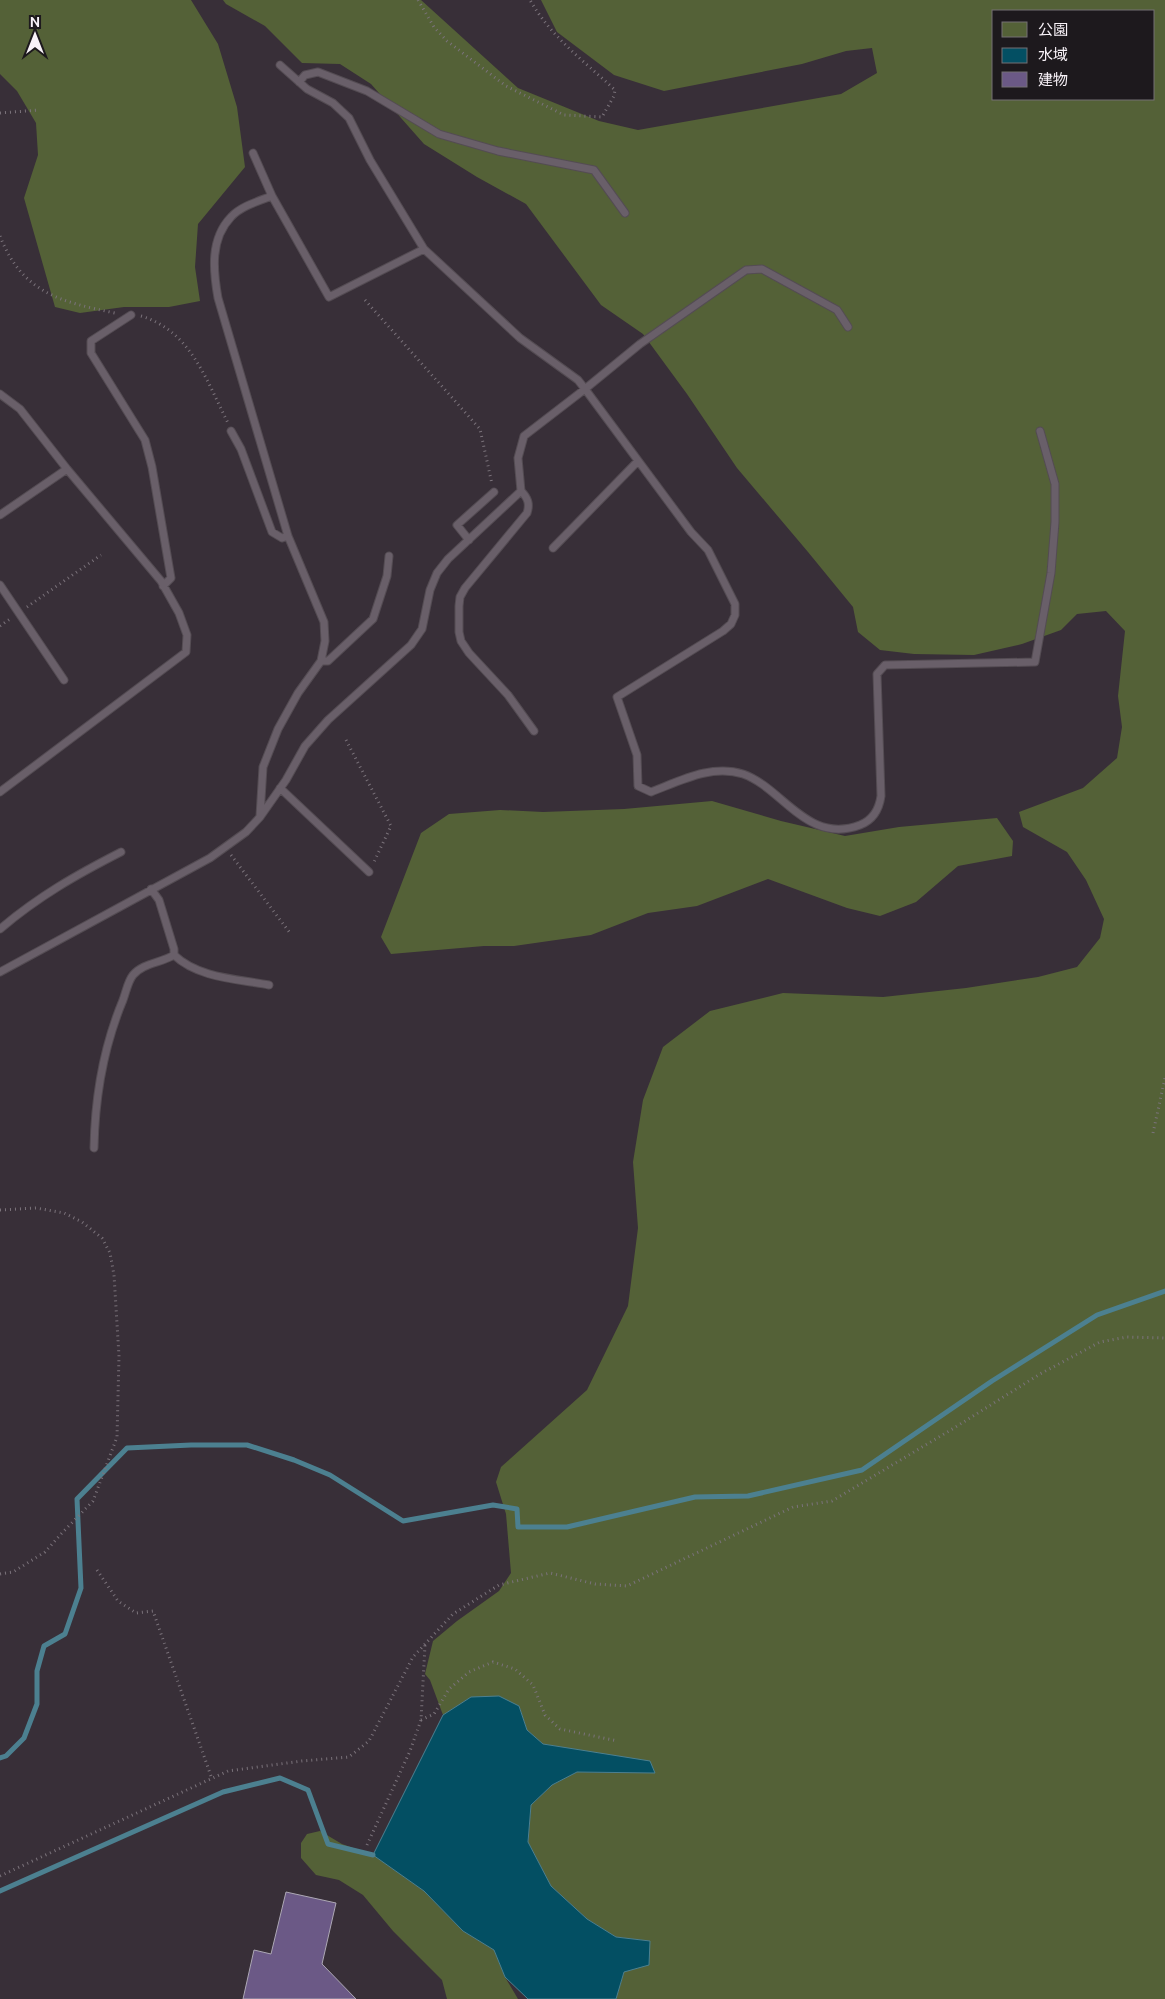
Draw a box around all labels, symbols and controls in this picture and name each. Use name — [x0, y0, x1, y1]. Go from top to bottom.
north arrow — [10, 10, 60, 60]
legend — [992, 10, 1155, 100]
text: N — [30, 14, 40, 30]
text: 公園 — [1038, 21, 1068, 38]
text: 水域 — [1038, 46, 1068, 63]
text: 建物 — [1038, 71, 1068, 88]

